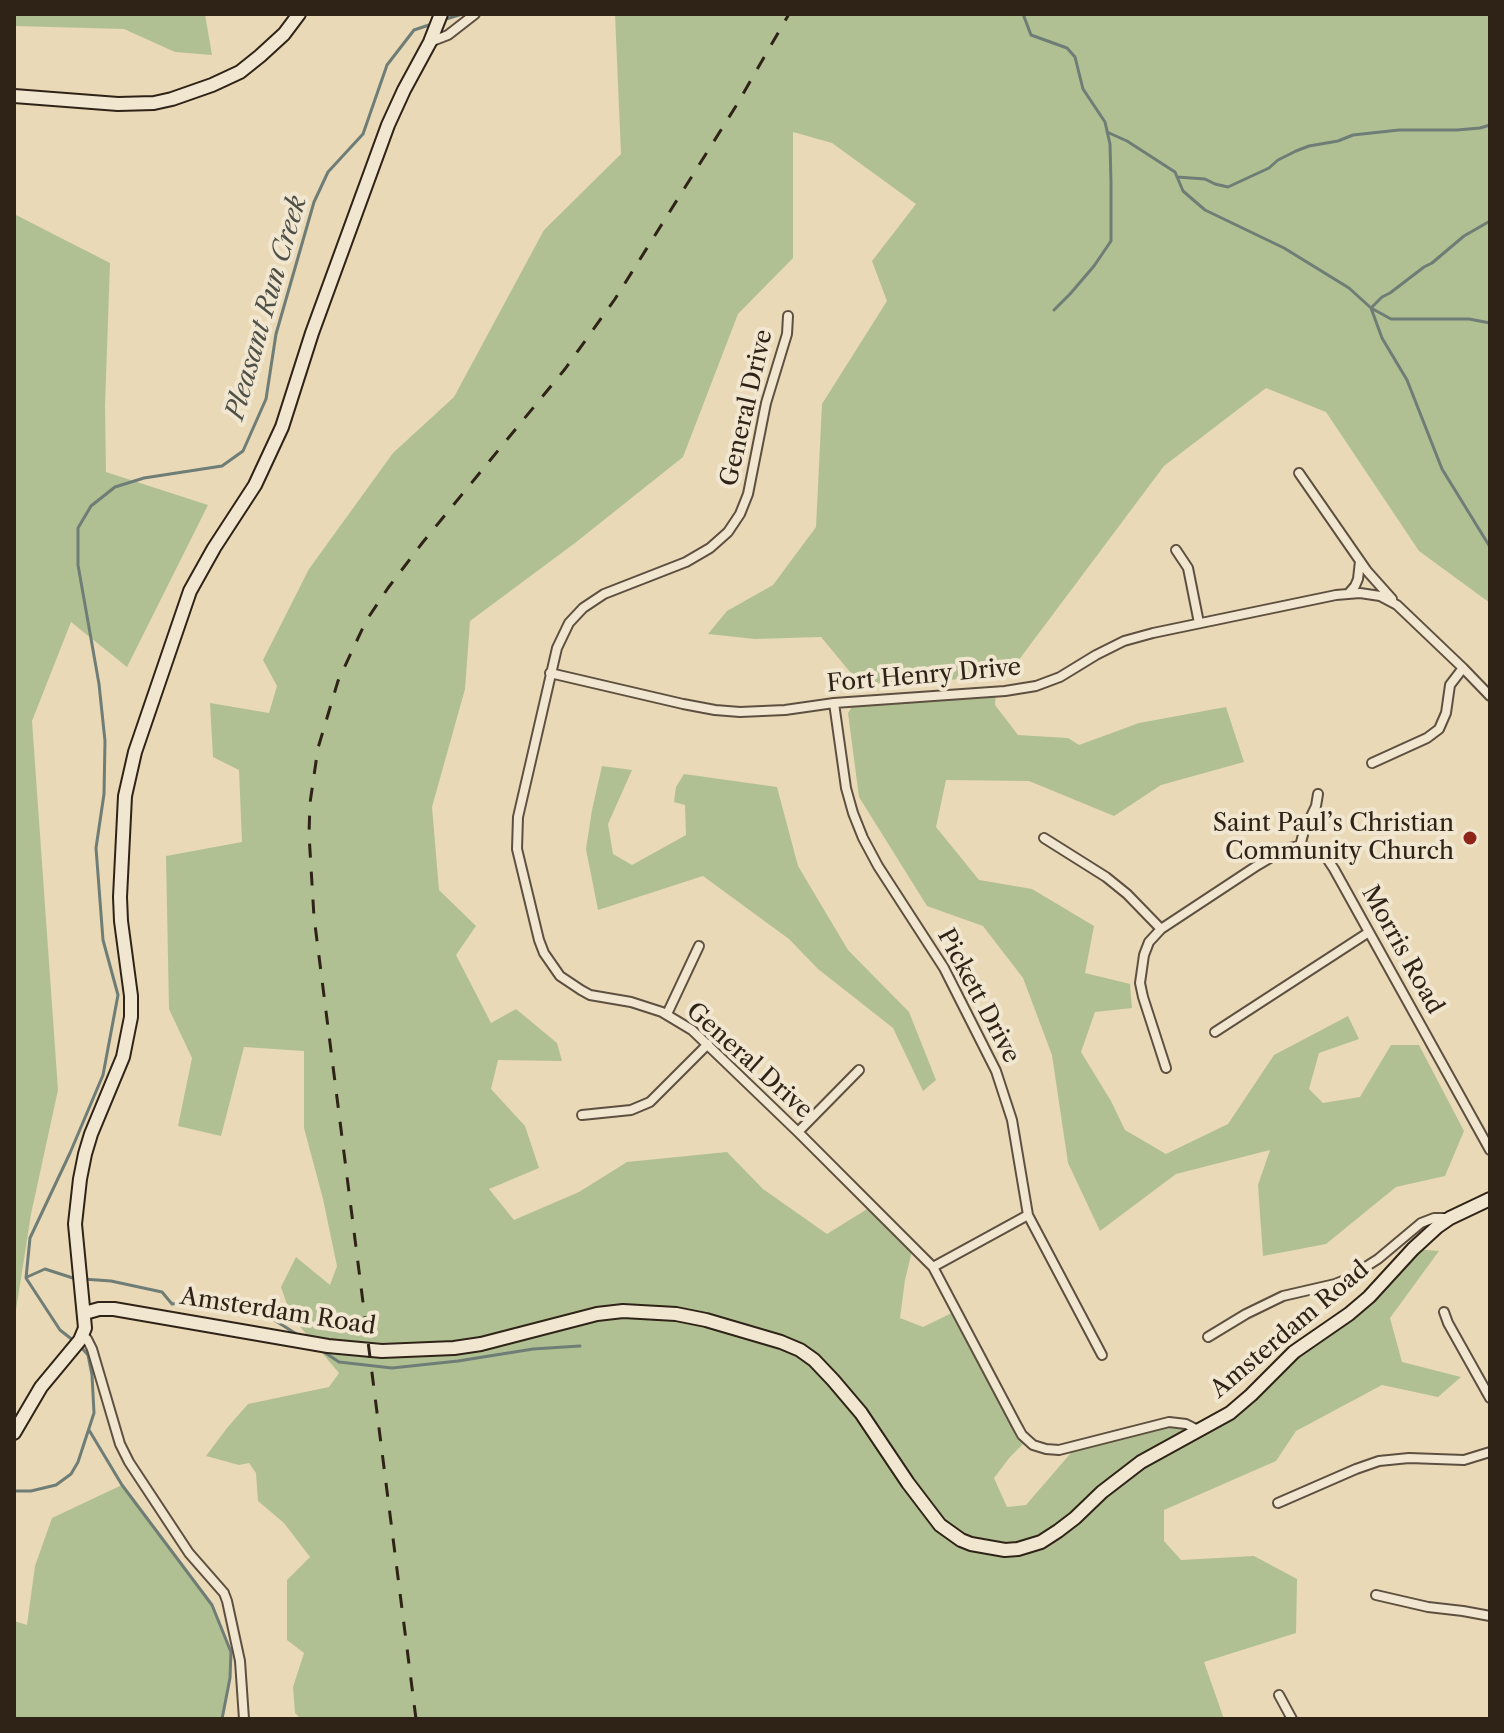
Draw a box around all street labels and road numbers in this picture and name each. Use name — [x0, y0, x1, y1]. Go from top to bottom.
street label: General Drive — [715, 327, 779, 489]
street label: Fort Henry Drive — [826, 653, 1022, 699]
street label: Morris Road — [1355, 881, 1449, 1019]
street label: Pickett Drive — [931, 924, 1025, 1068]
street label: General Drive — [680, 997, 818, 1125]
street label: Amsterdam Road — [1205, 1255, 1375, 1405]
street label: Amsterdam Road — [178, 1282, 378, 1342]

